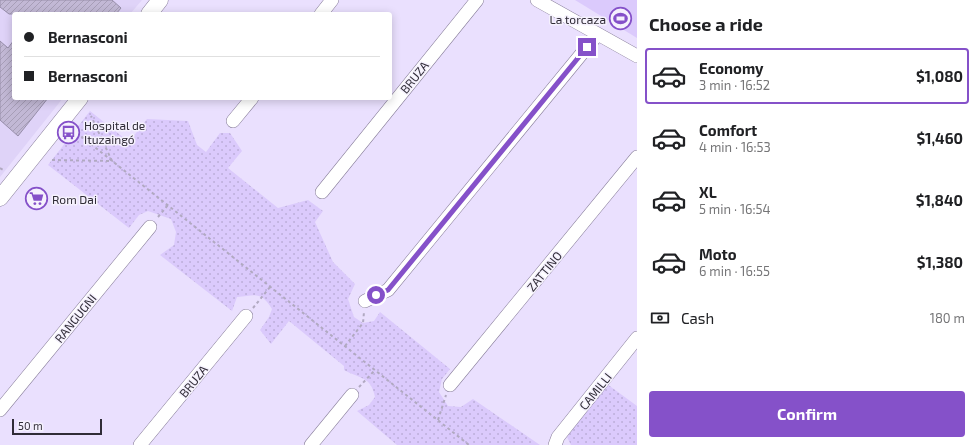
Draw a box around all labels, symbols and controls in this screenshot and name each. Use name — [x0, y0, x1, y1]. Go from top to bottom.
sports icon: La torcaza — [608, 6, 634, 32]
place label: La torcaza — [550, 12, 606, 26]
text: Choose a ride — [649, 13, 763, 35]
text: Bernasconi — [48, 28, 128, 46]
route end — [578, 38, 596, 56]
street label: BRUZA — [397, 58, 431, 96]
icon: car — [651, 58, 687, 94]
text: Economy — [699, 59, 764, 77]
text: Bernasconi — [48, 67, 128, 85]
text: $1,080 — [916, 67, 963, 85]
text: 3 min · 16:52 — [699, 77, 770, 93]
place label: Hospital de Ituzaingó — [84, 118, 145, 146]
bus stop icon: Hospital de Ituzaingó — [55, 119, 81, 145]
icon: car — [651, 120, 687, 156]
text: Comfort — [699, 121, 757, 139]
text: $1,460 — [916, 129, 963, 147]
text: 4 min · 16:53 — [699, 139, 771, 155]
icon: car — [651, 182, 687, 218]
text: XL — [699, 183, 717, 201]
supermarket icon: Rom Dai — [24, 186, 50, 212]
text: $1,840 — [916, 191, 963, 209]
place label: Rom Dai — [52, 192, 97, 206]
text: 5 min · 16:54 — [699, 201, 771, 217]
icon: car — [651, 244, 687, 280]
text: Moto — [699, 245, 737, 263]
street label: ZATTINO — [524, 248, 564, 294]
text: $1,380 — [917, 253, 963, 271]
text: 6 min · 16:55 — [699, 263, 770, 279]
route start — [367, 286, 385, 304]
street label: RANGUGNI — [51, 291, 99, 345]
icon: cash — [649, 307, 671, 329]
text: Cash — [681, 309, 714, 327]
text: 180 m — [930, 310, 965, 326]
street label: BRUZA — [176, 362, 210, 400]
street label: CAMILLI — [576, 370, 614, 412]
button: Confirm — [649, 391, 965, 437]
scale bar — [12, 417, 102, 436]
text: 50 m — [18, 419, 43, 432]

